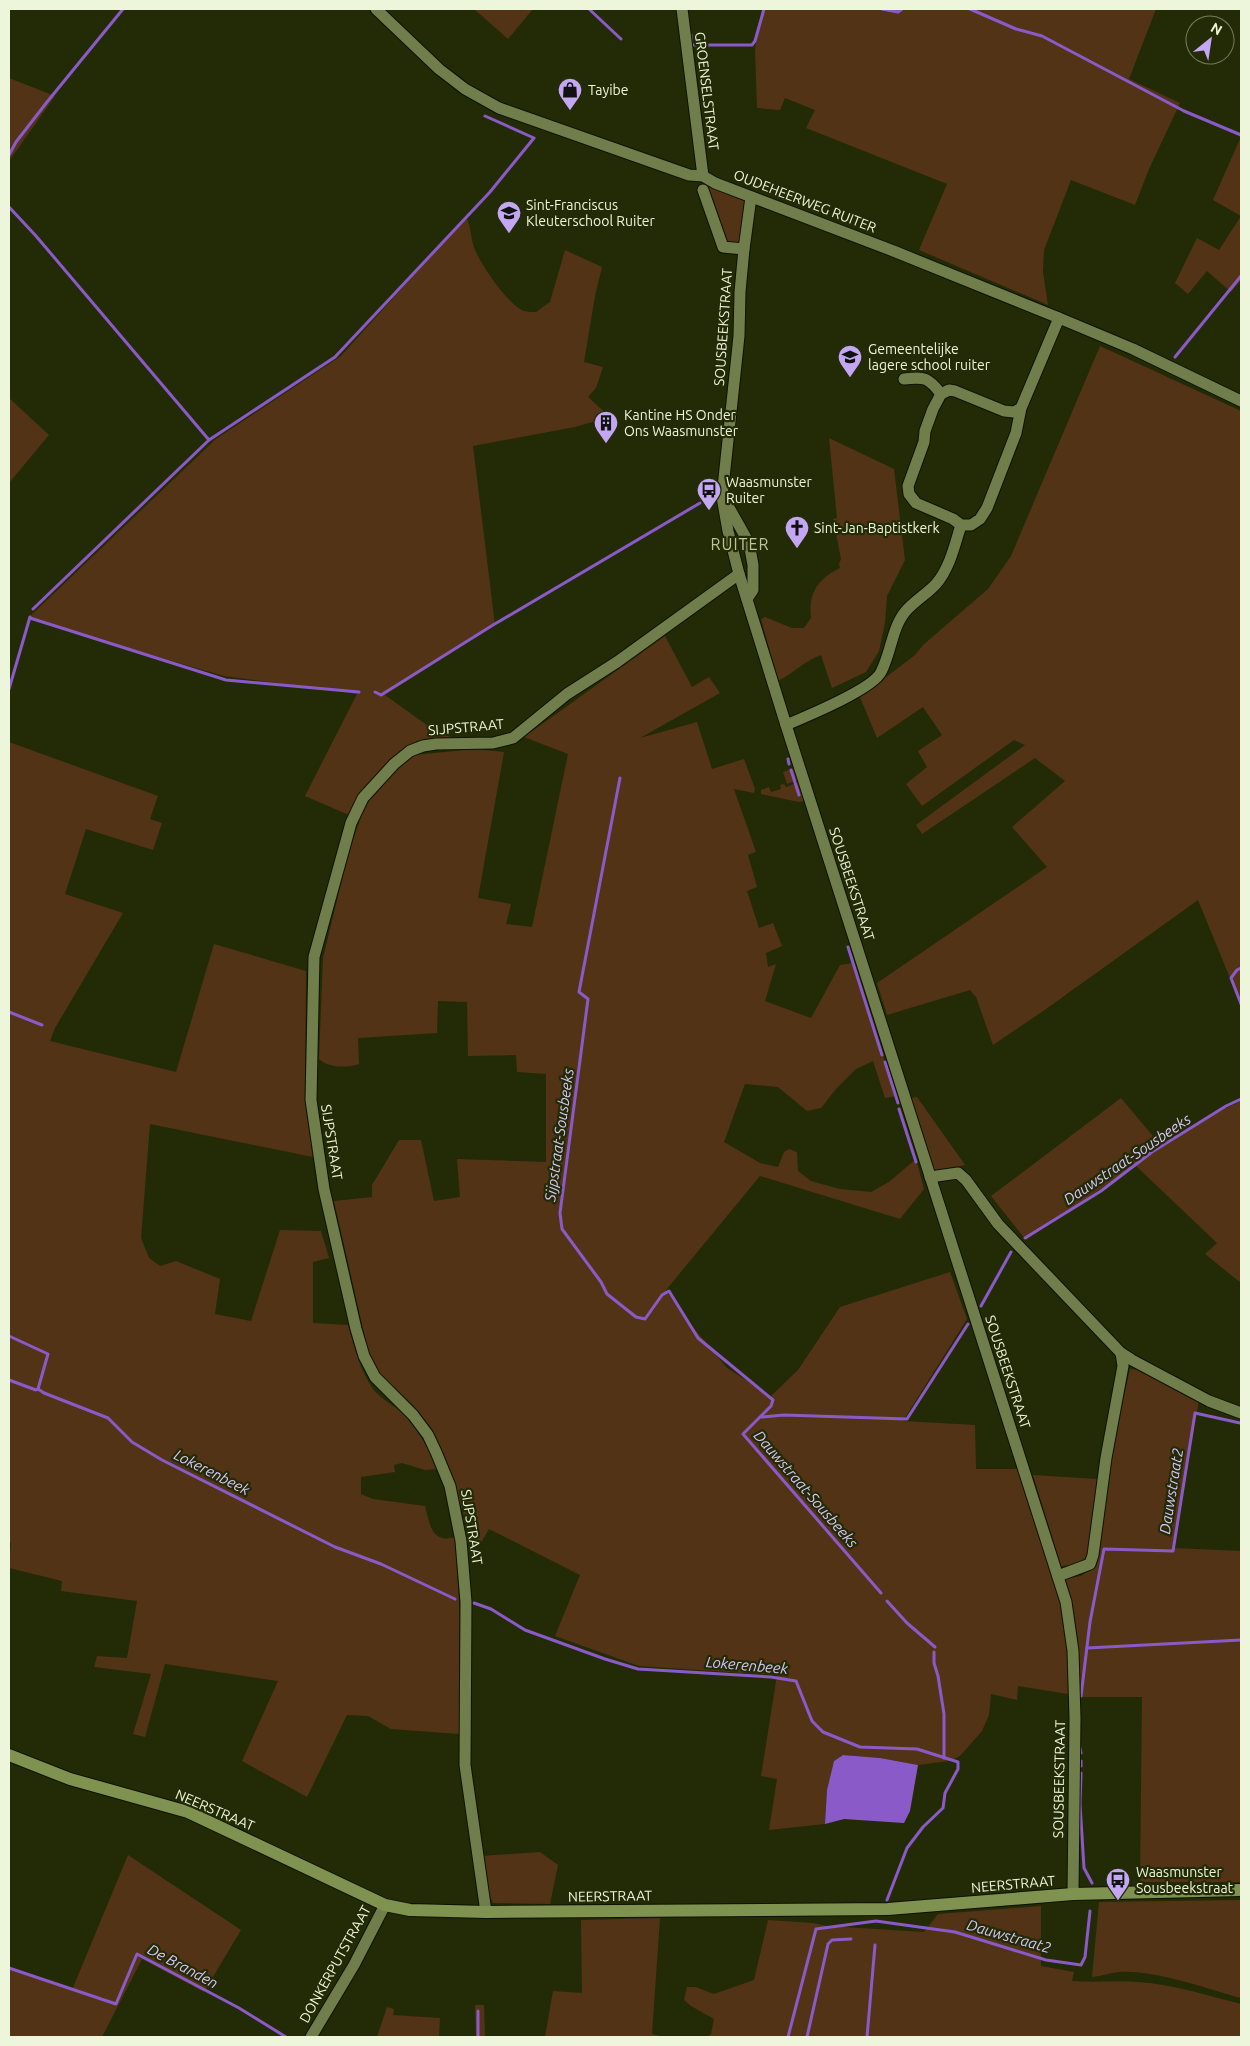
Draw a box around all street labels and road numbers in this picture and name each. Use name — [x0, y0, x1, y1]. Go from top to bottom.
street label: GROENSELSTRAAT — [692, 31, 722, 151]
street label: OUDEHEERWEG RUITER — [731, 166, 879, 236]
street label: SOUSBEEKSTRAAT — [711, 267, 735, 386]
street label: SIJPSTRAAT — [427, 716, 505, 738]
street label: SOUSBEEKSTRAAT — [826, 825, 878, 943]
street label: SIJPSTRAAT — [318, 1103, 346, 1181]
street label: SOUSBEEKSTRAAT — [982, 1313, 1034, 1431]
street label: SIJPSTRAAT — [458, 1488, 486, 1566]
street label: SOUSBEEKSTRAAT — [1050, 1720, 1068, 1838]
street label: NEERSTRAAT — [173, 1786, 257, 1834]
street label: NEERSTRAAT — [970, 1872, 1056, 1896]
street label: NEERSTRAAT — [568, 1887, 653, 1905]
street label: DONKERPUTSTRAAT — [296, 1902, 374, 2025]

